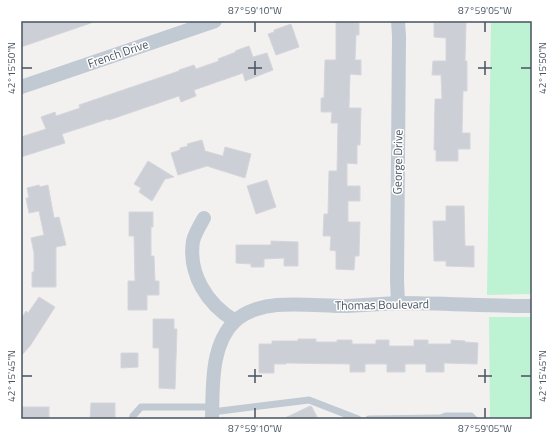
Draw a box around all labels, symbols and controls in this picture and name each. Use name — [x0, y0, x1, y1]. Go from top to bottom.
text: 87°59'10"W — [228, 3, 282, 18]
text: 87°59'05"W — [458, 3, 512, 18]
street label: French Drive — [85, 34, 151, 73]
text: 42°15'50"N — [4, 42, 19, 94]
text: 42°15'50"N — [535, 42, 550, 94]
street label: George Drive — [387, 129, 408, 195]
street label: Thomas Boulevard — [335, 294, 429, 315]
text: 42°15'45"N — [4, 350, 19, 402]
text: 42°15'45"N — [535, 350, 550, 402]
text: 87°59'10"W — [228, 421, 282, 436]
text: 87°59'05"W — [458, 421, 512, 436]

